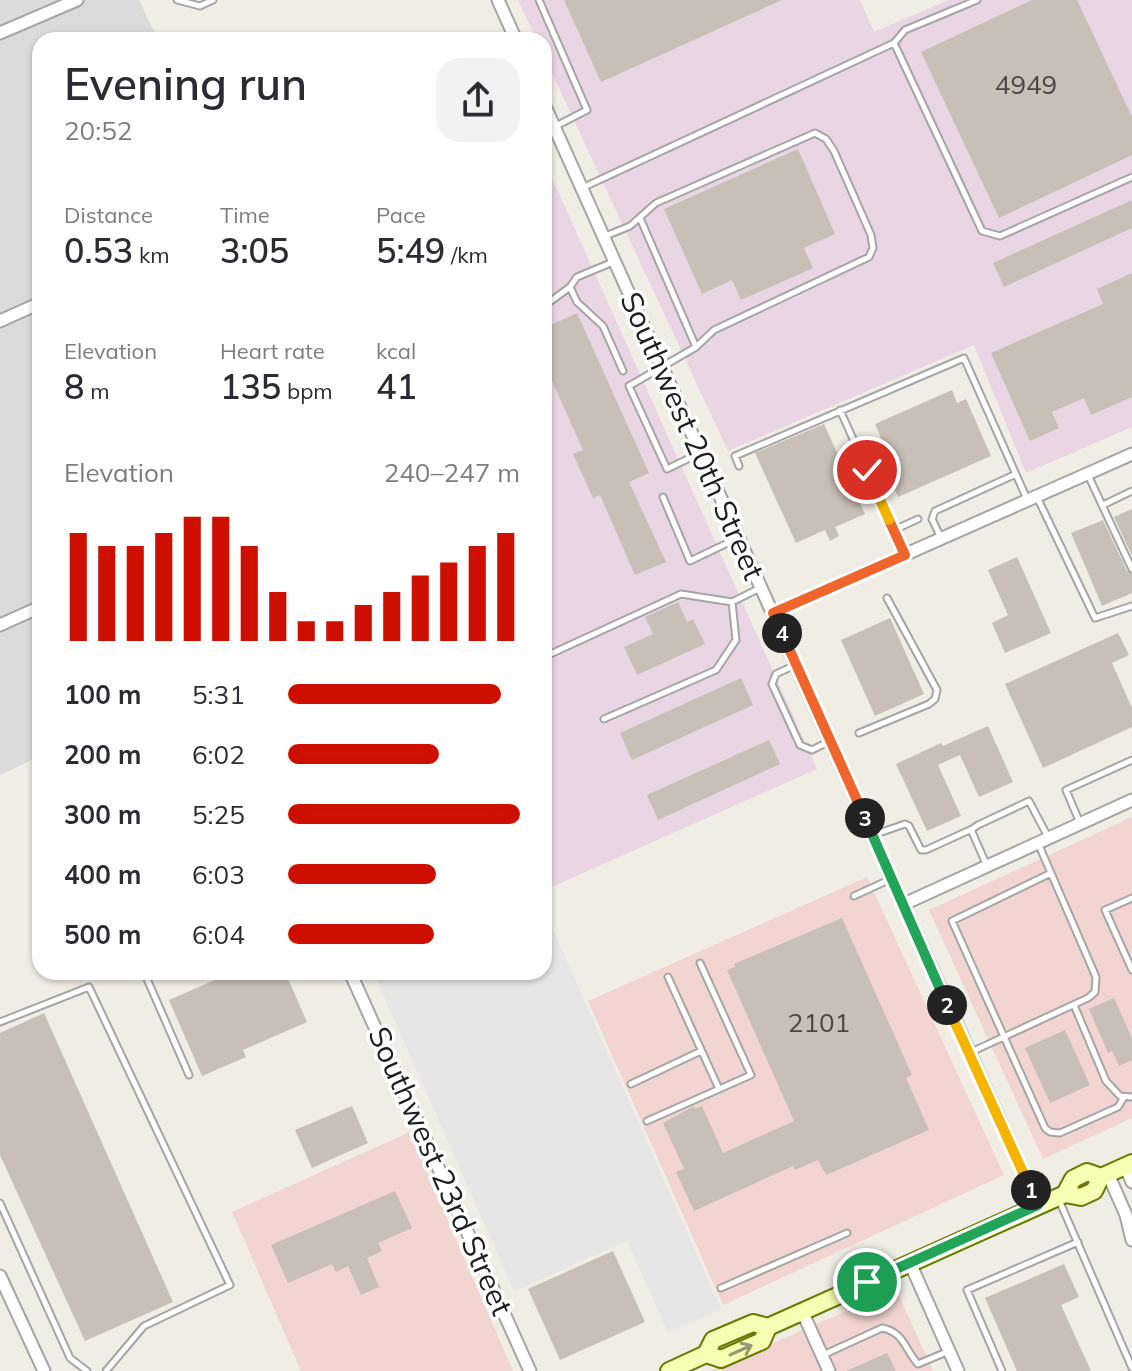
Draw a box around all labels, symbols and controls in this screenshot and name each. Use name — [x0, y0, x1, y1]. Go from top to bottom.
text: Evening run — [64, 56, 307, 111]
button: share — [436, 58, 520, 142]
house number: 4949 — [995, 68, 1057, 101]
text: 20:52 — [64, 114, 132, 147]
text: Distance — [64, 201, 153, 229]
text: Time — [220, 201, 270, 229]
text: Pace — [376, 201, 426, 229]
text: 0.53 — [64, 229, 133, 272]
text: 3:05 — [220, 229, 289, 272]
text: 5:49 — [376, 229, 445, 272]
text: km — [133, 241, 170, 269]
text: /km — [445, 241, 488, 269]
street label: Southwest 20th Street — [612, 286, 774, 585]
text: Elevation — [64, 337, 157, 365]
text: Heart rate — [220, 337, 325, 365]
text: kcal — [376, 337, 416, 365]
text: 8 — [64, 365, 84, 408]
text: 135 — [220, 365, 281, 408]
text: 41 — [376, 365, 417, 408]
text: m — [84, 377, 109, 405]
text: bpm — [281, 377, 333, 405]
pin — [833, 436, 901, 504]
icon: check — [845, 448, 889, 492]
text: Elevation — [64, 456, 174, 489]
text: 240–247 m — [384, 456, 520, 489]
pin: 4 — [762, 613, 802, 653]
text: 4 — [775, 619, 789, 647]
text: 100 m — [64, 678, 141, 711]
text: 5:31 — [192, 678, 245, 711]
text: 200 m — [64, 738, 141, 771]
text: 6:02 — [192, 738, 245, 771]
text: 300 m — [64, 798, 141, 831]
text: 5:25 — [192, 798, 245, 831]
pin: 3 — [845, 798, 885, 838]
text: 3 — [858, 804, 872, 832]
text: 400 m — [64, 858, 141, 891]
text: 6:03 — [192, 858, 245, 891]
text: 500 m — [64, 918, 141, 951]
text: 6:04 — [192, 918, 245, 951]
pin: 2 — [927, 985, 967, 1025]
text: 2 — [940, 991, 954, 1019]
house number: 2101 — [788, 1006, 850, 1039]
street label: Southwest 23rd Street — [360, 1020, 522, 1321]
pin: 1 — [1011, 1170, 1051, 1210]
text: 1 — [1024, 1176, 1038, 1204]
pin — [833, 1248, 901, 1316]
icon: arrive — [845, 1260, 889, 1304]
one-way arrow — [729, 1342, 753, 1357]

